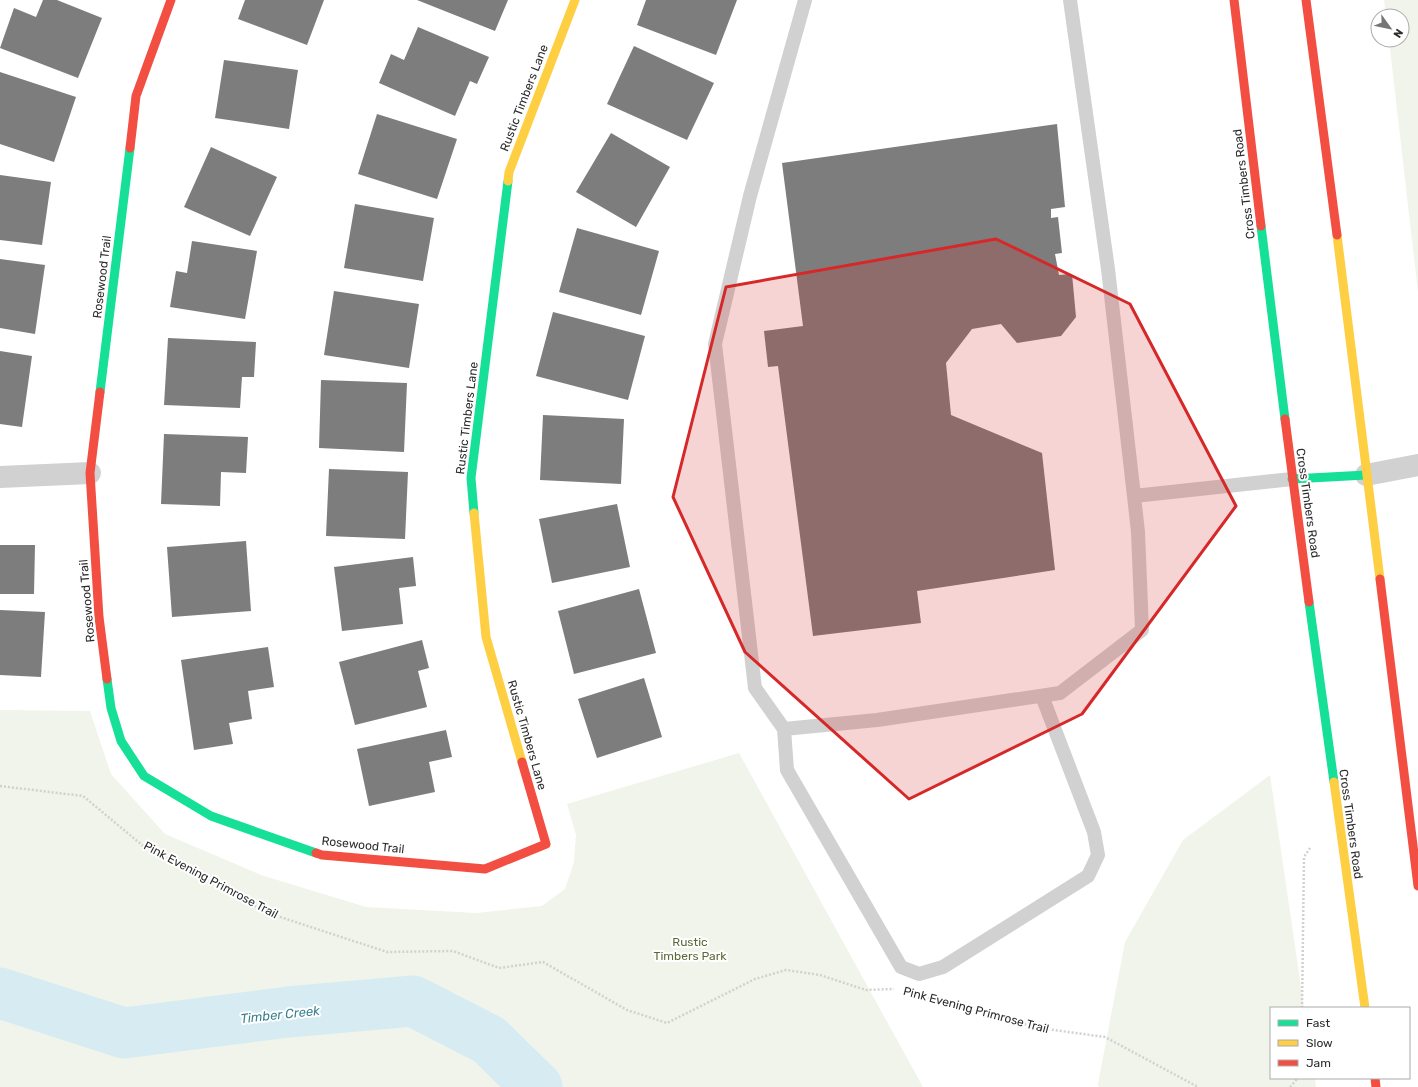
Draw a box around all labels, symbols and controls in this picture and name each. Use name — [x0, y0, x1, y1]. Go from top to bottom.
north arrow — [1370, 8, 1410, 48]
text: N — [1390, 26, 1406, 40]
street label: Rustic Timbers Lane — [497, 42, 551, 153]
street label: Cross Timbers Road — [1230, 128, 1258, 240]
street label: Rosewood Trail — [90, 235, 114, 319]
street label: Rustic Timbers Lane — [453, 361, 481, 475]
street label: Cross Timbers Road — [1293, 447, 1323, 559]
street label: Rosewood Trail — [76, 559, 98, 643]
street label: Rustic Timbers Lane — [505, 679, 549, 792]
street label: Cross Timbers Road — [1336, 768, 1366, 880]
street label: Rosewood Trail — [321, 834, 405, 856]
street label: Pink Evening Primrose Trail — [141, 839, 281, 921]
park label: Rustic Timbers Park — [654, 935, 727, 963]
street label: Pink Evening Primrose Trail — [902, 984, 1050, 1036]
water label: Timber Creek — [240, 1003, 321, 1026]
legend — [1270, 1007, 1410, 1079]
text: Fast — [1306, 1016, 1330, 1030]
text: Slow — [1306, 1036, 1333, 1050]
text: Jam — [1306, 1056, 1331, 1070]

